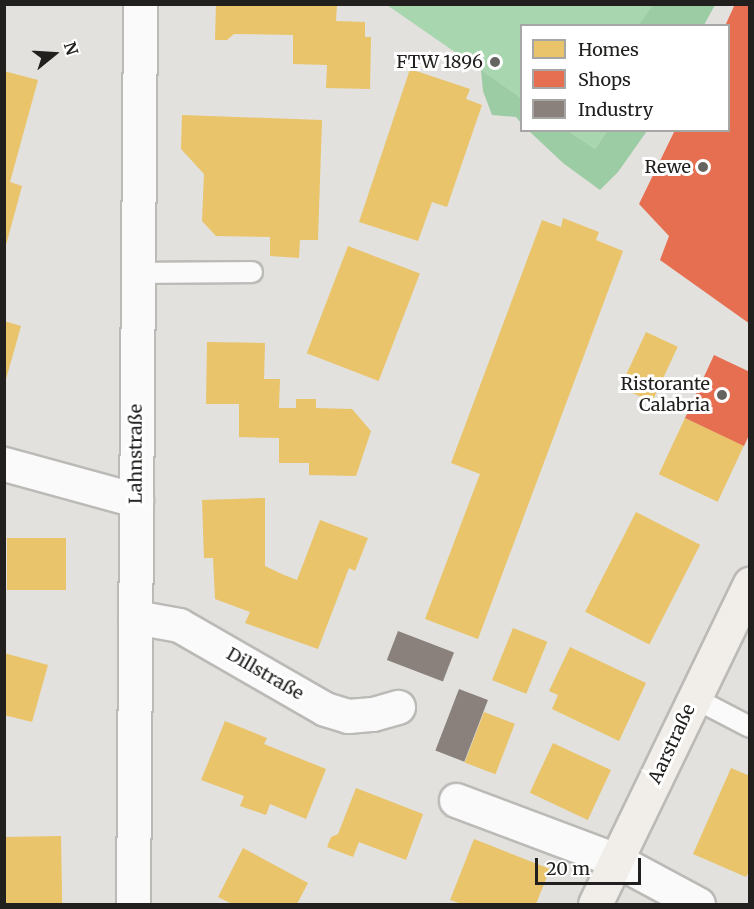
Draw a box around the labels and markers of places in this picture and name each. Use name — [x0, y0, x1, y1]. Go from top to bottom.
place label: FTW 1896 — [396, 51, 483, 73]
marker: FTW 1896 — [488, 55, 502, 69]
place label: Rewe — [644, 156, 691, 178]
marker: Rewe — [696, 160, 710, 174]
place label: Ristorante Calabria — [620, 374, 710, 416]
marker: Ristorante Calabria — [715, 388, 729, 402]

